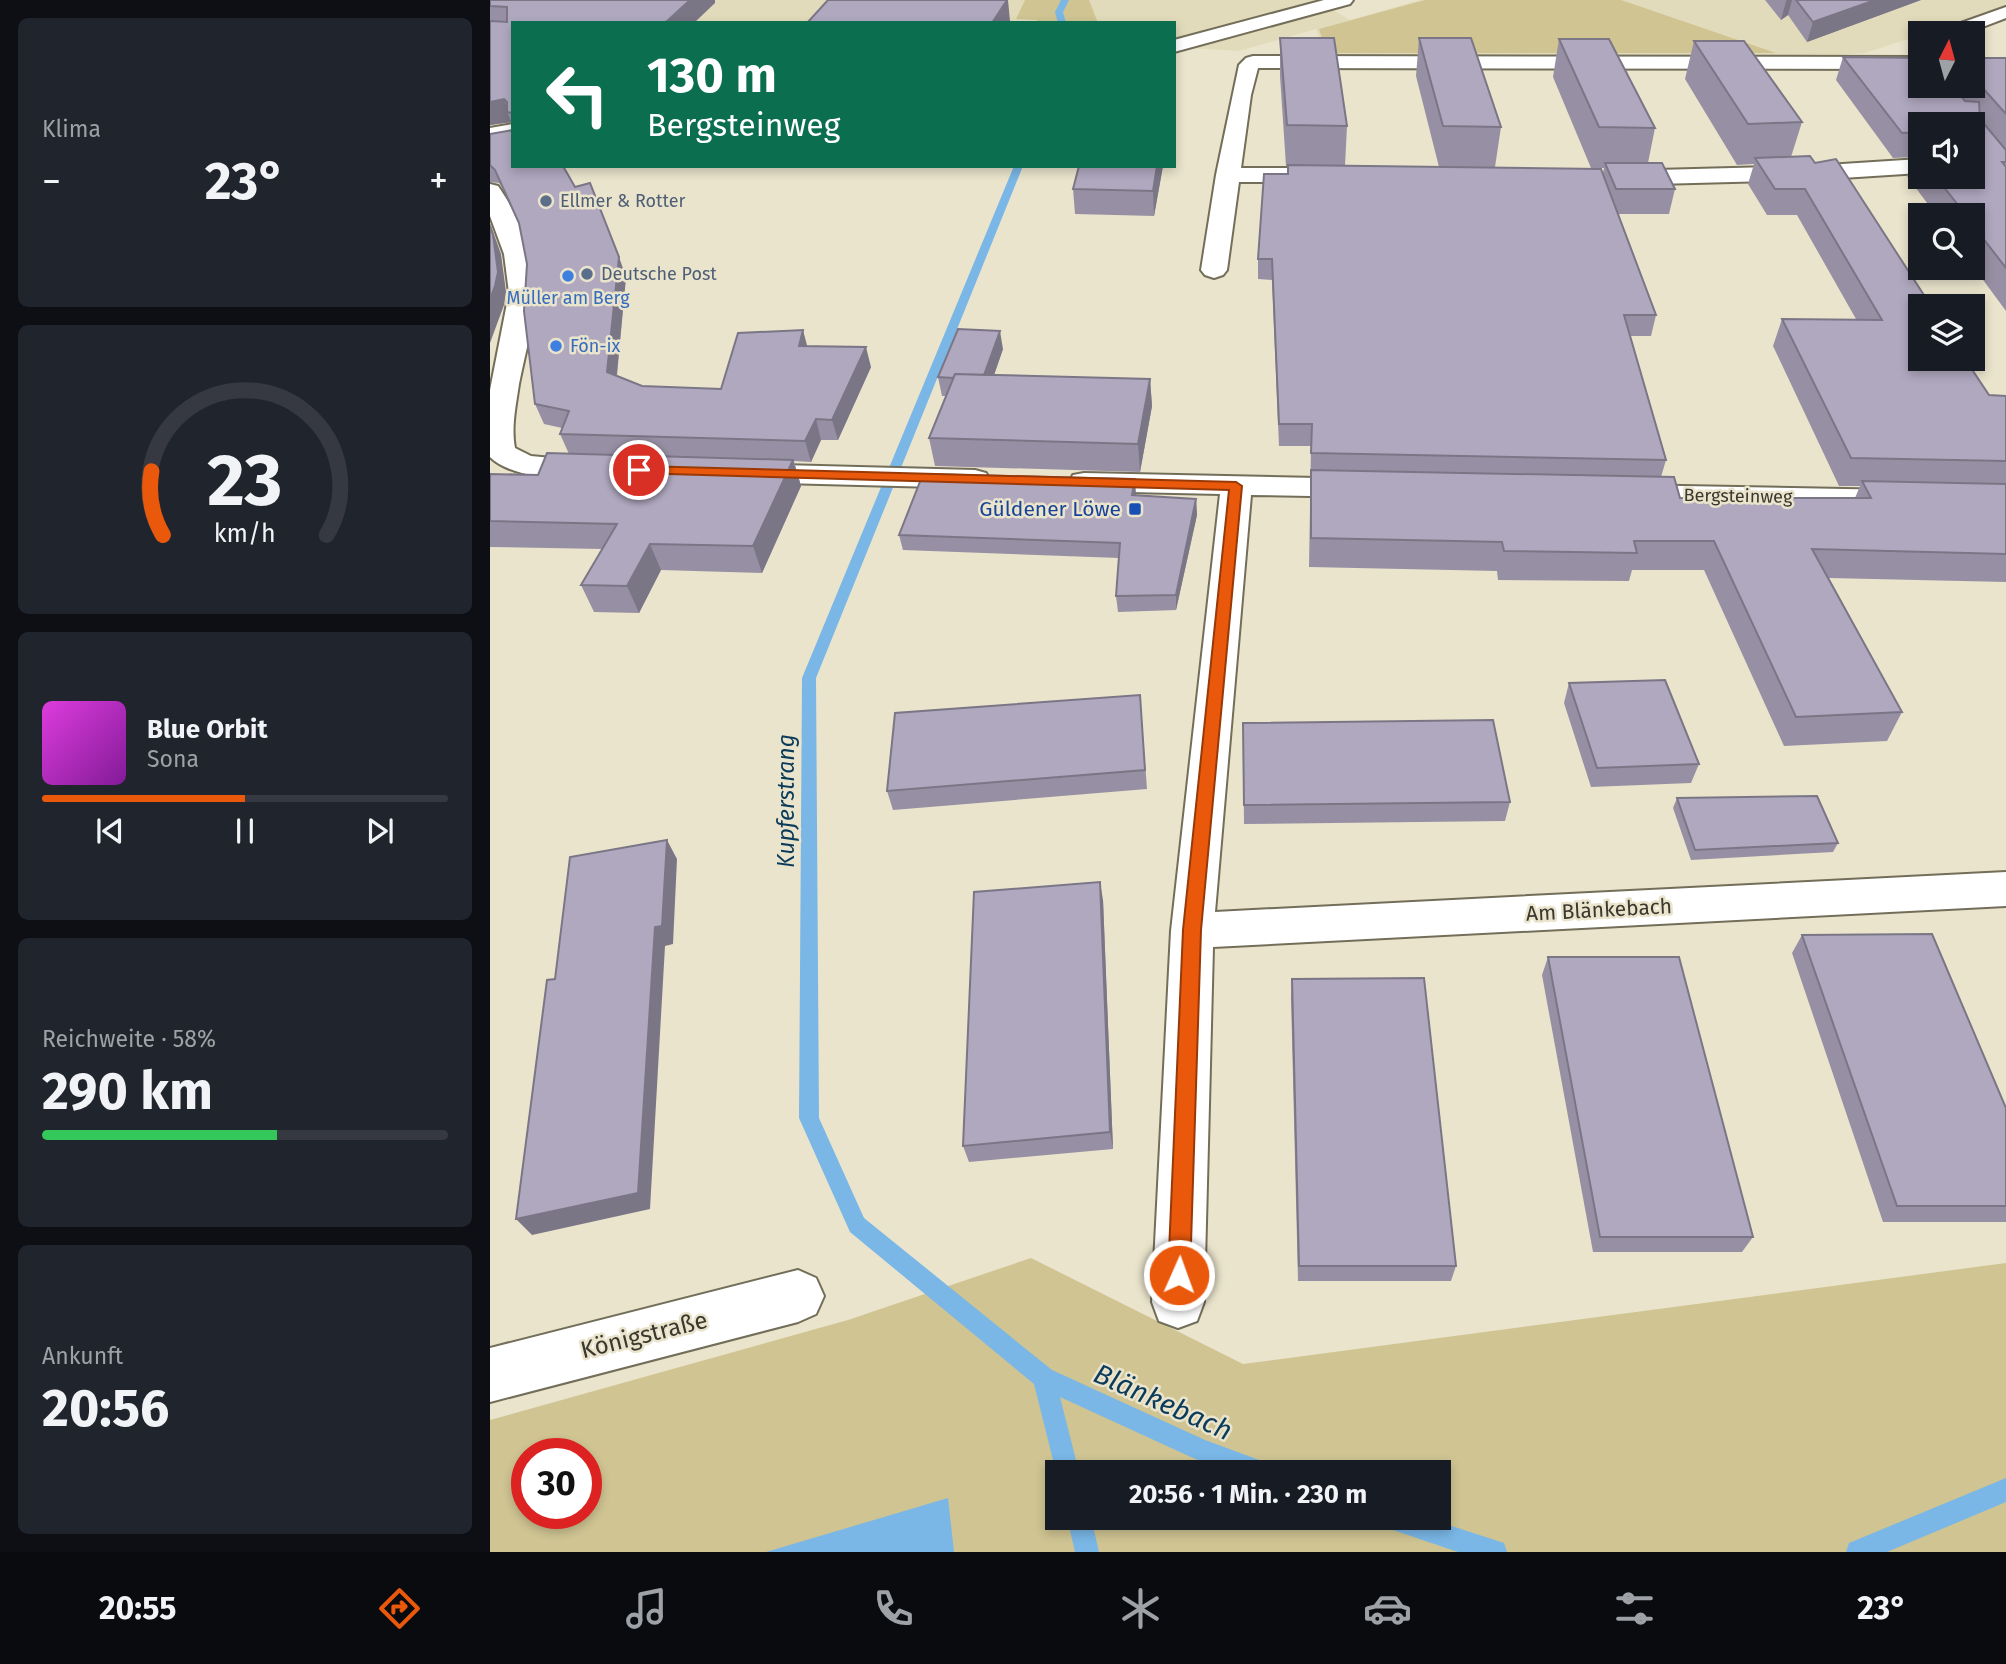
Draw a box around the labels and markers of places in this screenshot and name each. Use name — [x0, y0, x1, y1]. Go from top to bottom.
place label: Ellmer & Rotter — [560, 190, 686, 212]
marker: Ellmer & Rotter — [538, 193, 554, 209]
place label: Deutsche Post — [601, 263, 717, 285]
marker: Deutsche Post — [579, 266, 595, 282]
marker: Müller am Berg — [560, 268, 576, 284]
place label: Müller am Berg — [506, 287, 630, 309]
place label: Fön-ix — [570, 335, 621, 357]
marker: Fön-ix — [548, 338, 564, 354]
pin — [609, 440, 669, 500]
place label: Güldener Löwe — [979, 496, 1121, 522]
marker: Güldener Löwe — [1127, 501, 1143, 517]

